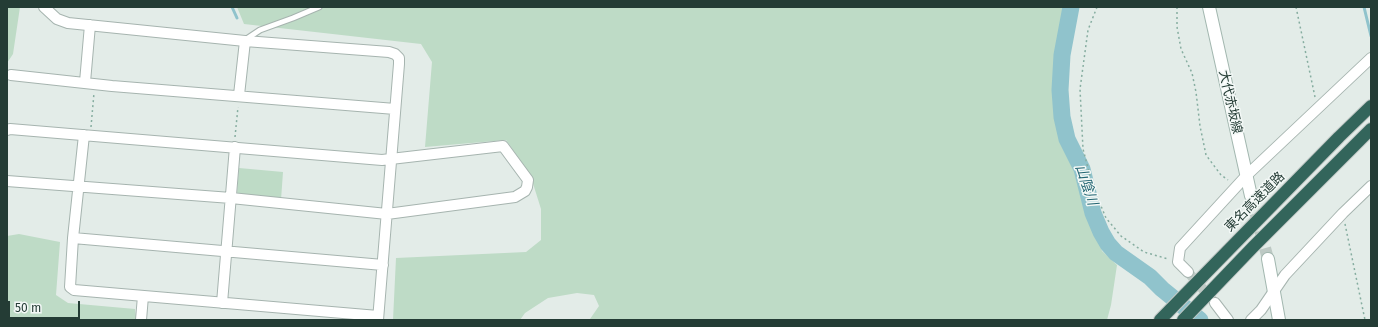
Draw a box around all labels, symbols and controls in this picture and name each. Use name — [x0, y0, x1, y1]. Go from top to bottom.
street label: 大代赤坂線 — [1215, 69, 1245, 135]
water label: 山陰川 — [1071, 162, 1101, 208]
street label: 東名高速道路 — [1222, 169, 1288, 235]
scale bar — [10, 293, 82, 319]
text: 50 m — [15, 301, 41, 315]

